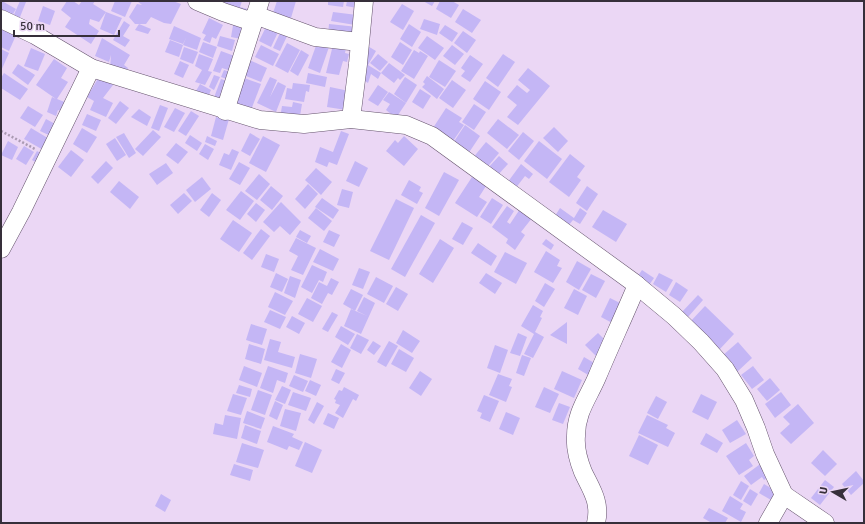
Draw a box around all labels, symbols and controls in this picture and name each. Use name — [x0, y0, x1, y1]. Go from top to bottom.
scale bar — [14, 12, 119, 38]
text: 50 m — [20, 19, 45, 34]
north arrow — [813, 472, 853, 512]
text: U — [817, 486, 831, 495]

